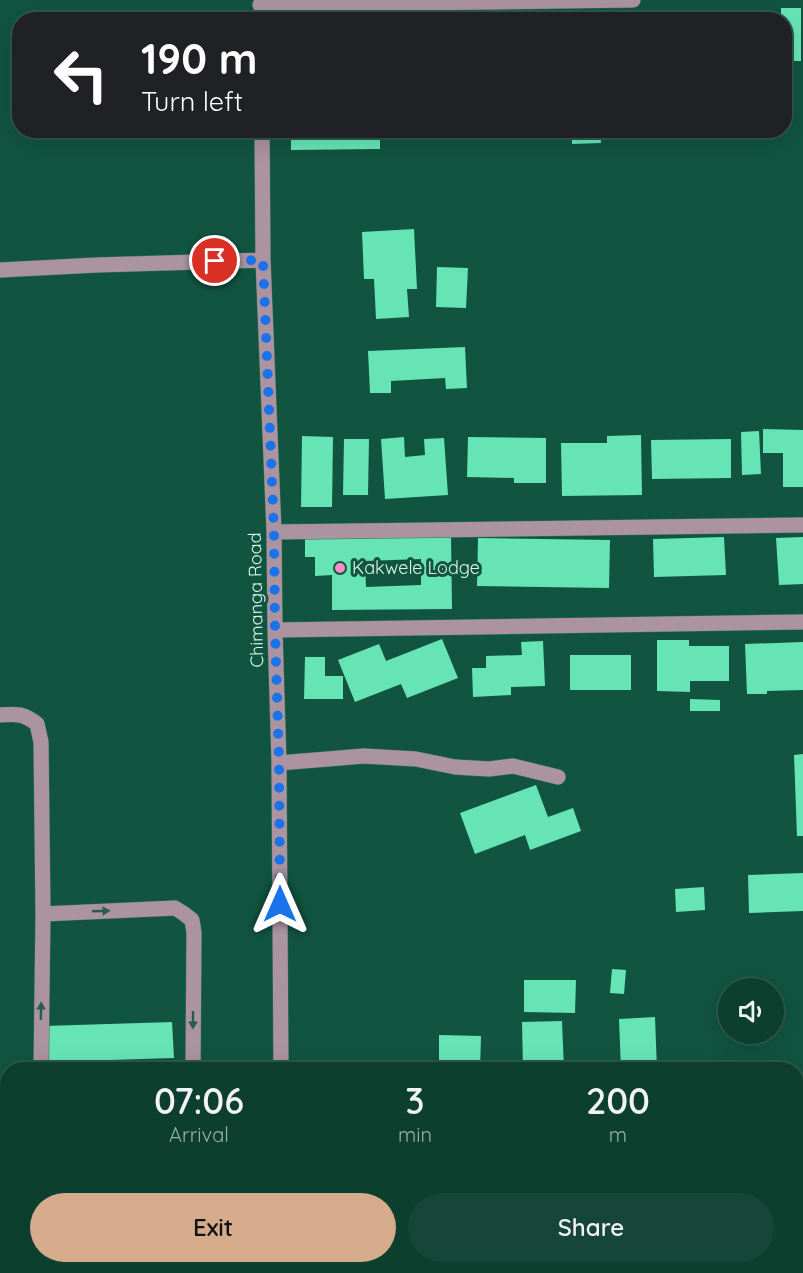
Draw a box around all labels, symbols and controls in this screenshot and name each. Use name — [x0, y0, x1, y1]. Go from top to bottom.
text: 190 m — [141, 32, 257, 85]
icon: left — [42, 36, 120, 114]
text: Turn left — [141, 84, 243, 118]
pin — [189, 235, 240, 286]
icon: arrive — [198, 244, 231, 277]
street label: Chimanga Road — [243, 532, 268, 668]
place label: Kakwele Lodge — [352, 556, 480, 579]
marker: Kakwele Lodge — [333, 561, 347, 575]
position arrow — [248, 872, 312, 936]
one-way arrow — [92, 906, 111, 916]
map controls — [718, 978, 784, 1044]
button: sound — [718, 978, 784, 1044]
one-way arrow — [37, 1002, 46, 1021]
one-way arrow — [188, 1010, 198, 1029]
text: 07:06 — [154, 1078, 244, 1123]
text: 3 — [405, 1078, 425, 1123]
text: 200 — [586, 1078, 650, 1123]
text: Arrival — [169, 1122, 229, 1147]
text: min — [398, 1122, 432, 1147]
text: m — [609, 1122, 627, 1147]
button: Exit — [30, 1193, 396, 1262]
button: Share — [408, 1193, 774, 1262]

